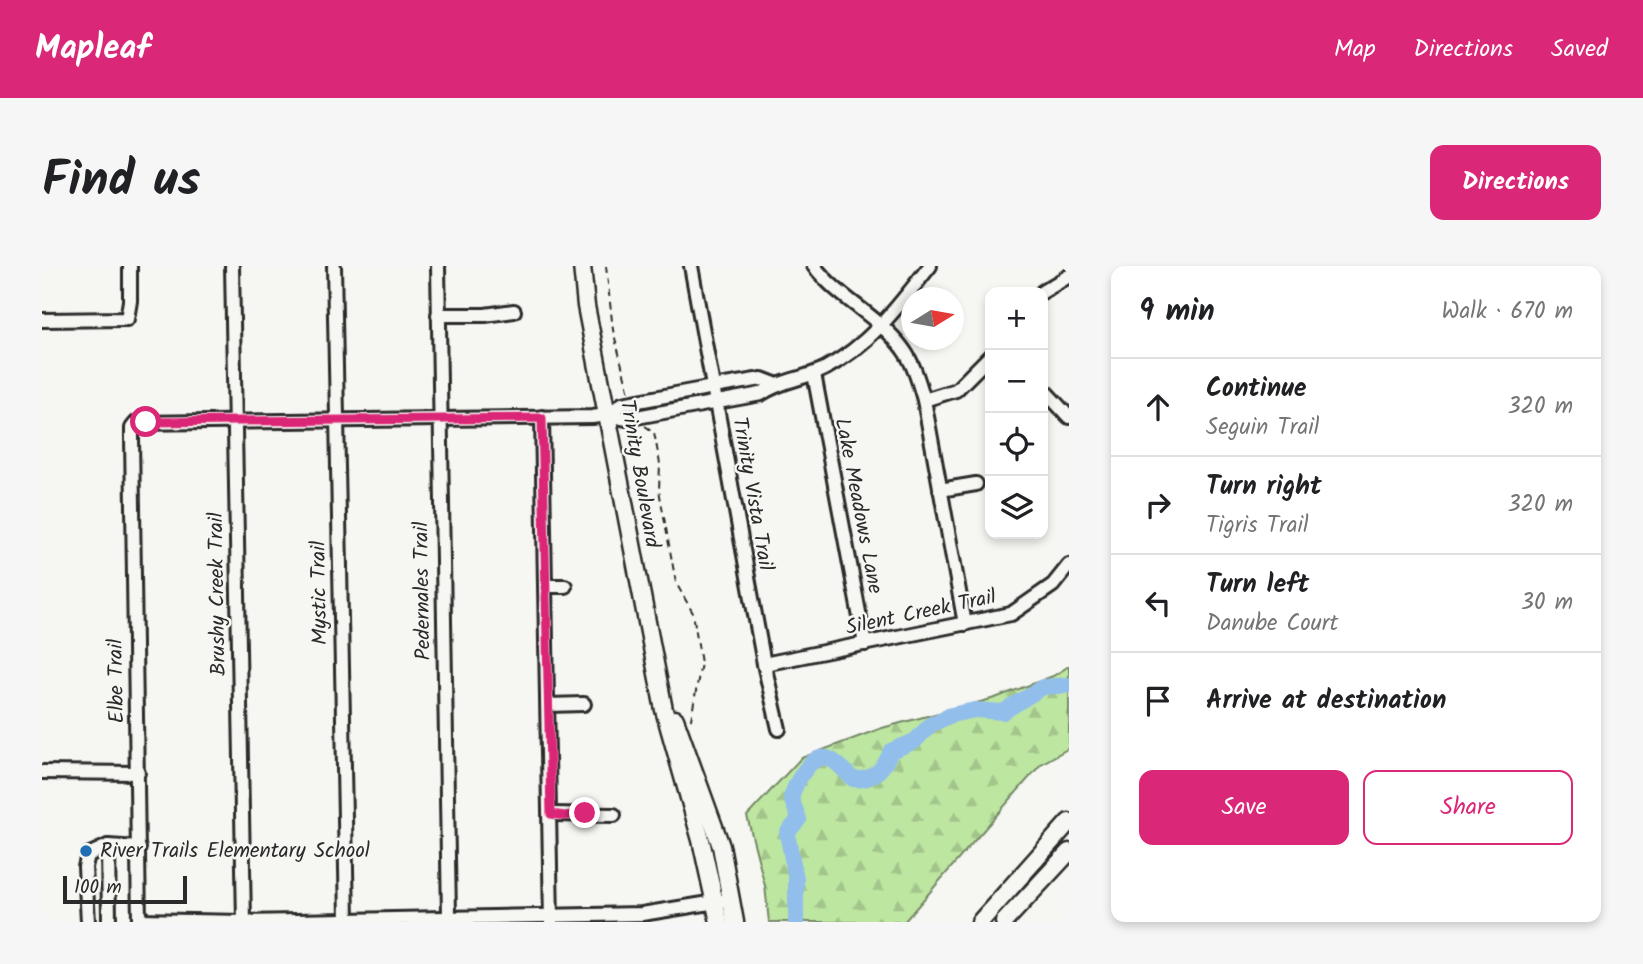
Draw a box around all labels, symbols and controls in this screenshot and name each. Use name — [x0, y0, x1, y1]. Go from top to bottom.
text: Mapleaf — [35, 23, 151, 76]
text: Map — [1334, 30, 1376, 69]
text: Directions — [1414, 30, 1513, 69]
text: Saved — [1551, 30, 1608, 69]
text: Find us — [42, 143, 200, 221]
button: Directions — [1430, 145, 1601, 220]
north arrow — [901, 287, 964, 350]
map controls — [985, 287, 1048, 539]
button: + — [985, 287, 1048, 350]
text: 9 min — [1139, 288, 1215, 336]
text: Walk · 670 m — [1441, 294, 1573, 330]
button: − — [985, 350, 1048, 413]
text: Continue — [1206, 368, 1307, 410]
icon: ahead — [1139, 388, 1177, 426]
text: 320 m — [1507, 389, 1573, 425]
street label: Trinity Boulevard — [610, 398, 668, 551]
route start — [130, 406, 161, 437]
text: Seguin Trail — [1206, 410, 1319, 446]
button: locate — [985, 413, 1048, 476]
street label: Trinity Vista Trail — [722, 415, 782, 573]
street label: Lake Meadows Lane — [825, 415, 891, 597]
text: Turn right — [1206, 466, 1322, 508]
button: layers — [985, 476, 1048, 539]
icon: right — [1139, 486, 1177, 524]
text: 320 m — [1507, 487, 1573, 523]
text: Tigris Trail — [1206, 508, 1309, 544]
street label: Brushy Creek Trail — [200, 512, 236, 676]
street label: Pedernales Trail — [405, 521, 441, 661]
street label: Mystic Trail — [303, 541, 337, 645]
text: Turn left — [1206, 564, 1309, 606]
street label: Silent Creek Trail — [843, 581, 999, 645]
icon: left — [1139, 584, 1177, 622]
text: 30 m — [1521, 585, 1573, 621]
text: Danube Court — [1206, 606, 1338, 642]
street label: Elbe Trail — [100, 638, 134, 724]
text: Arrive at destination — [1206, 680, 1446, 722]
icon: arrive — [1139, 682, 1177, 720]
button: Save — [1139, 770, 1349, 845]
button: Share — [1363, 770, 1573, 845]
route end — [569, 797, 600, 828]
place label: River Trails Elementary School — [100, 835, 370, 868]
marker: River Trails Elementary School — [78, 843, 94, 859]
scale bar — [63, 873, 187, 905]
text: 100 m — [74, 873, 122, 903]

